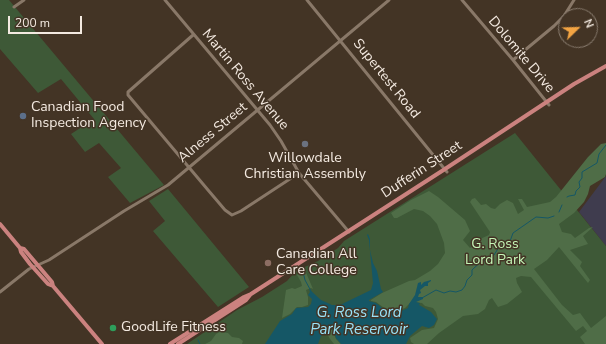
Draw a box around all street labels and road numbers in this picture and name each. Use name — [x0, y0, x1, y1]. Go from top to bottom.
street label: Dolomite Drive — [484, 13, 558, 97]
street label: Martin Ross Avenue — [198, 26, 292, 134]
street label: Supertest Road — [349, 36, 423, 122]
street label: Alness Street — [175, 99, 251, 167]
street label: Dufferin Street — [379, 138, 465, 202]

